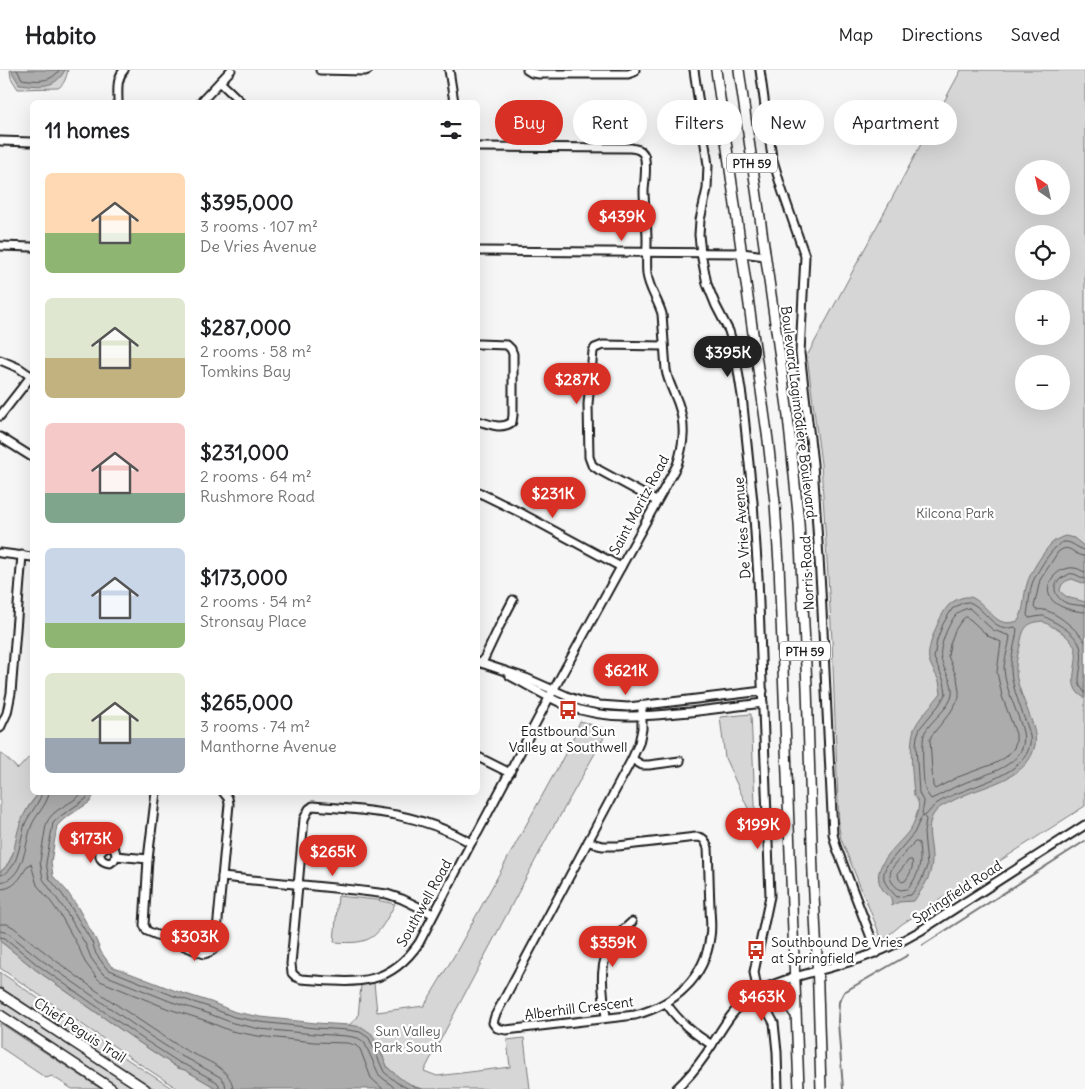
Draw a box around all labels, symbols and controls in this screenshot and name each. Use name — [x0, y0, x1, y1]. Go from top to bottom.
text: Habito — [25, 20, 96, 50]
text: Map — [838, 23, 873, 46]
text: Directions — [901, 23, 983, 46]
text: Saved — [1011, 23, 1060, 46]
chip: Buy — [495, 100, 563, 145]
chip: Rent — [573, 100, 647, 145]
chip: Filters — [657, 100, 742, 145]
chip: New — [752, 100, 824, 145]
chip: Apartment — [834, 100, 957, 145]
icon: filters — [437, 116, 465, 144]
text: 11 homes — [45, 117, 130, 144]
road number: PTH 59 — [727, 154, 777, 172]
north arrow — [1015, 160, 1070, 215]
map controls — [1015, 160, 1070, 410]
text: $395,000 — [200, 189, 294, 216]
icon: home — [85, 193, 145, 253]
pin: $439K — [587, 200, 657, 242]
text: $439K — [599, 206, 645, 226]
text: 3 rooms · 107 m² — [200, 216, 318, 236]
button: locate — [1015, 225, 1070, 280]
text: De Vries Avenue — [200, 236, 317, 256]
button: + — [1015, 290, 1070, 345]
street label: Boulevard Lagimodière Boulevard — [777, 305, 821, 519]
text: $287,000 — [200, 314, 291, 341]
icon: home — [85, 318, 145, 378]
pin: $395K — [693, 336, 763, 378]
text: 2 rooms · 58 m² — [200, 341, 312, 361]
text: $395K — [705, 342, 751, 362]
button: − — [1015, 355, 1070, 410]
text: Tomkins Bay — [200, 361, 291, 381]
pin: $287K — [542, 362, 612, 405]
text: $287K — [555, 369, 599, 389]
text: $231,000 — [200, 439, 289, 466]
icon: home — [85, 443, 145, 503]
street label: Saint Moritz Road — [605, 452, 673, 558]
text: 2 rooms · 64 m² — [200, 466, 312, 486]
pin: $231K — [518, 476, 588, 519]
street label: De Vries Avenue — [729, 476, 755, 580]
text: $231K — [532, 483, 574, 503]
text: Rushmore Road — [200, 486, 315, 506]
park label: Kilcona Park — [916, 504, 994, 522]
street label: Norris Road — [796, 535, 818, 611]
text: $173,000 — [200, 564, 288, 591]
icon: home — [85, 568, 145, 628]
text: 2 rooms · 54 m² — [200, 591, 312, 611]
text: Stronsay Place — [200, 611, 307, 631]
road number: PTH 59 — [780, 642, 830, 660]
pin: $621K — [591, 654, 661, 696]
text: $621K — [604, 660, 648, 680]
text: $265,000 — [200, 689, 293, 716]
icon: home — [85, 693, 145, 753]
bus stop icon: Eastbound Sun Valley at Southwell — [557, 699, 579, 721]
text: 3 rooms · 74 m² — [200, 716, 310, 736]
place label: Eastbound Sun Valley at Southwell — [509, 722, 627, 756]
text: Manthorne Avenue — [200, 736, 337, 756]
pin: $199K — [723, 808, 793, 850]
text: $199K — [736, 814, 780, 834]
pin: $173K — [56, 822, 126, 864]
text: $173K — [70, 828, 112, 848]
pin: $265K — [298, 834, 368, 877]
text: $265K — [310, 841, 356, 861]
street label: Southwell Road — [392, 856, 456, 950]
street label: Springfield Road — [909, 856, 1005, 928]
pin: $303K — [160, 920, 230, 962]
text: $303K — [171, 926, 219, 946]
pin: $359K — [578, 926, 648, 968]
text: $359K — [590, 932, 636, 952]
place label: Southbound De Vries at Springfield — [771, 933, 903, 967]
bus stop icon: Southbound De Vries at Springfield — [745, 939, 767, 961]
pin: $463K — [727, 980, 797, 1022]
text: $463K — [739, 986, 785, 1006]
street label: Alberhill Crescent — [524, 992, 635, 1024]
street label: Chief Peguis Trail — [31, 993, 129, 1067]
park label: Sun Valley Park South — [374, 1022, 442, 1056]

